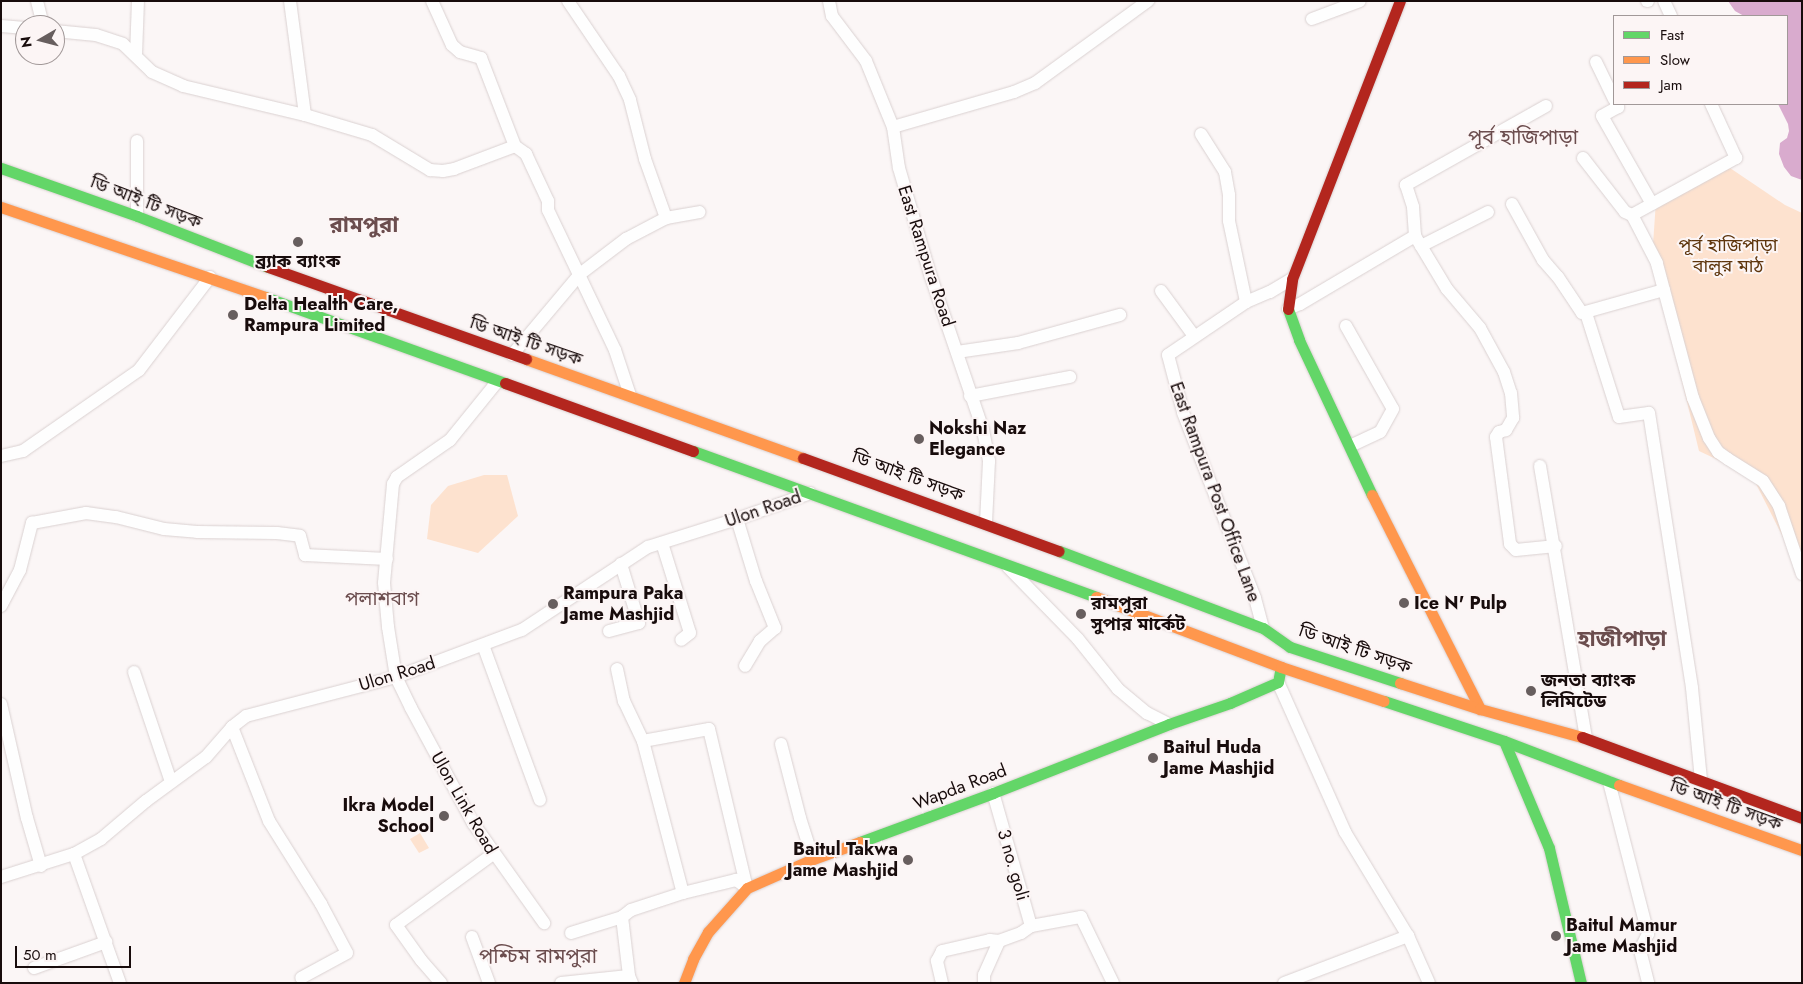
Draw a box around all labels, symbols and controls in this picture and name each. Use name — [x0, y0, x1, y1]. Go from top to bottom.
north arrow — [15, 15, 65, 65]
legend — [1613, 15, 1788, 105]
text: Fast — [1660, 24, 1684, 46]
text: N — [15, 35, 37, 49]
text: Slow — [1660, 49, 1690, 71]
text: Jam — [1660, 74, 1683, 96]
district label: পূর্ব হাজিপাড়া — [1468, 125, 1578, 149]
street label: ডি আই টি সড়ক — [87, 171, 205, 233]
street label: East Rampura Road — [893, 183, 959, 329]
district label: রামপুরা — [330, 212, 398, 238]
park label: পূর্ব হাজিপাড়া বালুর মাঠ — [1679, 235, 1777, 278]
marker: ব্র্যাক ব্যাংক — [292, 236, 304, 248]
place label: ব্র্যাক ব্যাংক — [256, 250, 340, 272]
place label: Delta Health Care, Rampura Limited — [244, 294, 398, 336]
marker: Delta Health Care, Rampura Limited — [226, 308, 240, 322]
street label: ডি আই টি সড়ক — [467, 312, 585, 370]
street label: East Rampura Post Office Lane — [1165, 379, 1265, 605]
place label: Nokshi Naz Elegance — [929, 418, 1027, 460]
marker: Nokshi Naz Elegance — [913, 433, 925, 445]
street label: ডি আই টি সড়ক — [849, 446, 967, 506]
street label: Ulon Road — [722, 486, 804, 532]
place label: Rampura Paka Jame Mashjid — [563, 583, 684, 626]
district label: পলাশবাগ — [345, 588, 419, 610]
place label: Ice N' Pulp — [1414, 592, 1507, 614]
place label: রামপুরা সুপার মার্কেট — [1091, 593, 1185, 636]
marker: Ice N' Pulp — [1398, 597, 1410, 609]
marker: Rampura Paka Jame Mashjid — [547, 598, 559, 610]
marker: রামপুরা সুপার মার্কেট — [1075, 608, 1087, 620]
street label: ডি আই টি সড়ক — [1296, 620, 1414, 678]
district label: হাজীপাড়া — [1577, 626, 1667, 652]
street label: Ulon Road — [356, 652, 438, 696]
place label: জনতা ব্যাংক লিমিটেড — [1541, 670, 1635, 712]
marker: জনতা ব্যাংক লিমিটেড — [1525, 685, 1537, 697]
place label: Baitul Huda Jame Mashjid — [1163, 737, 1274, 780]
street label: Ulon Link Road — [426, 748, 502, 858]
marker: Baitul Huda Jame Mashjid — [1147, 752, 1159, 764]
street label: Wapda Road — [910, 759, 1010, 815]
street label: ডি আই টি সড়ক — [1667, 775, 1785, 835]
place label: Ikra Model School — [342, 795, 434, 838]
marker: Ikra Model School — [438, 810, 450, 822]
street label: 3 no. goli — [993, 827, 1033, 903]
place label: Baitul Takwa Jame Mashjid — [787, 839, 898, 882]
marker: Baitul Takwa Jame Mashjid — [902, 854, 914, 866]
place label: Baitul Mamur Jame Mashjid — [1566, 915, 1677, 958]
marker: Baitul Mamur Jame Mashjid — [1550, 930, 1562, 942]
scale bar — [18, 936, 134, 968]
text: 50 m — [23, 944, 57, 966]
district label: পশ্চিম রামপুরা — [479, 944, 597, 968]

